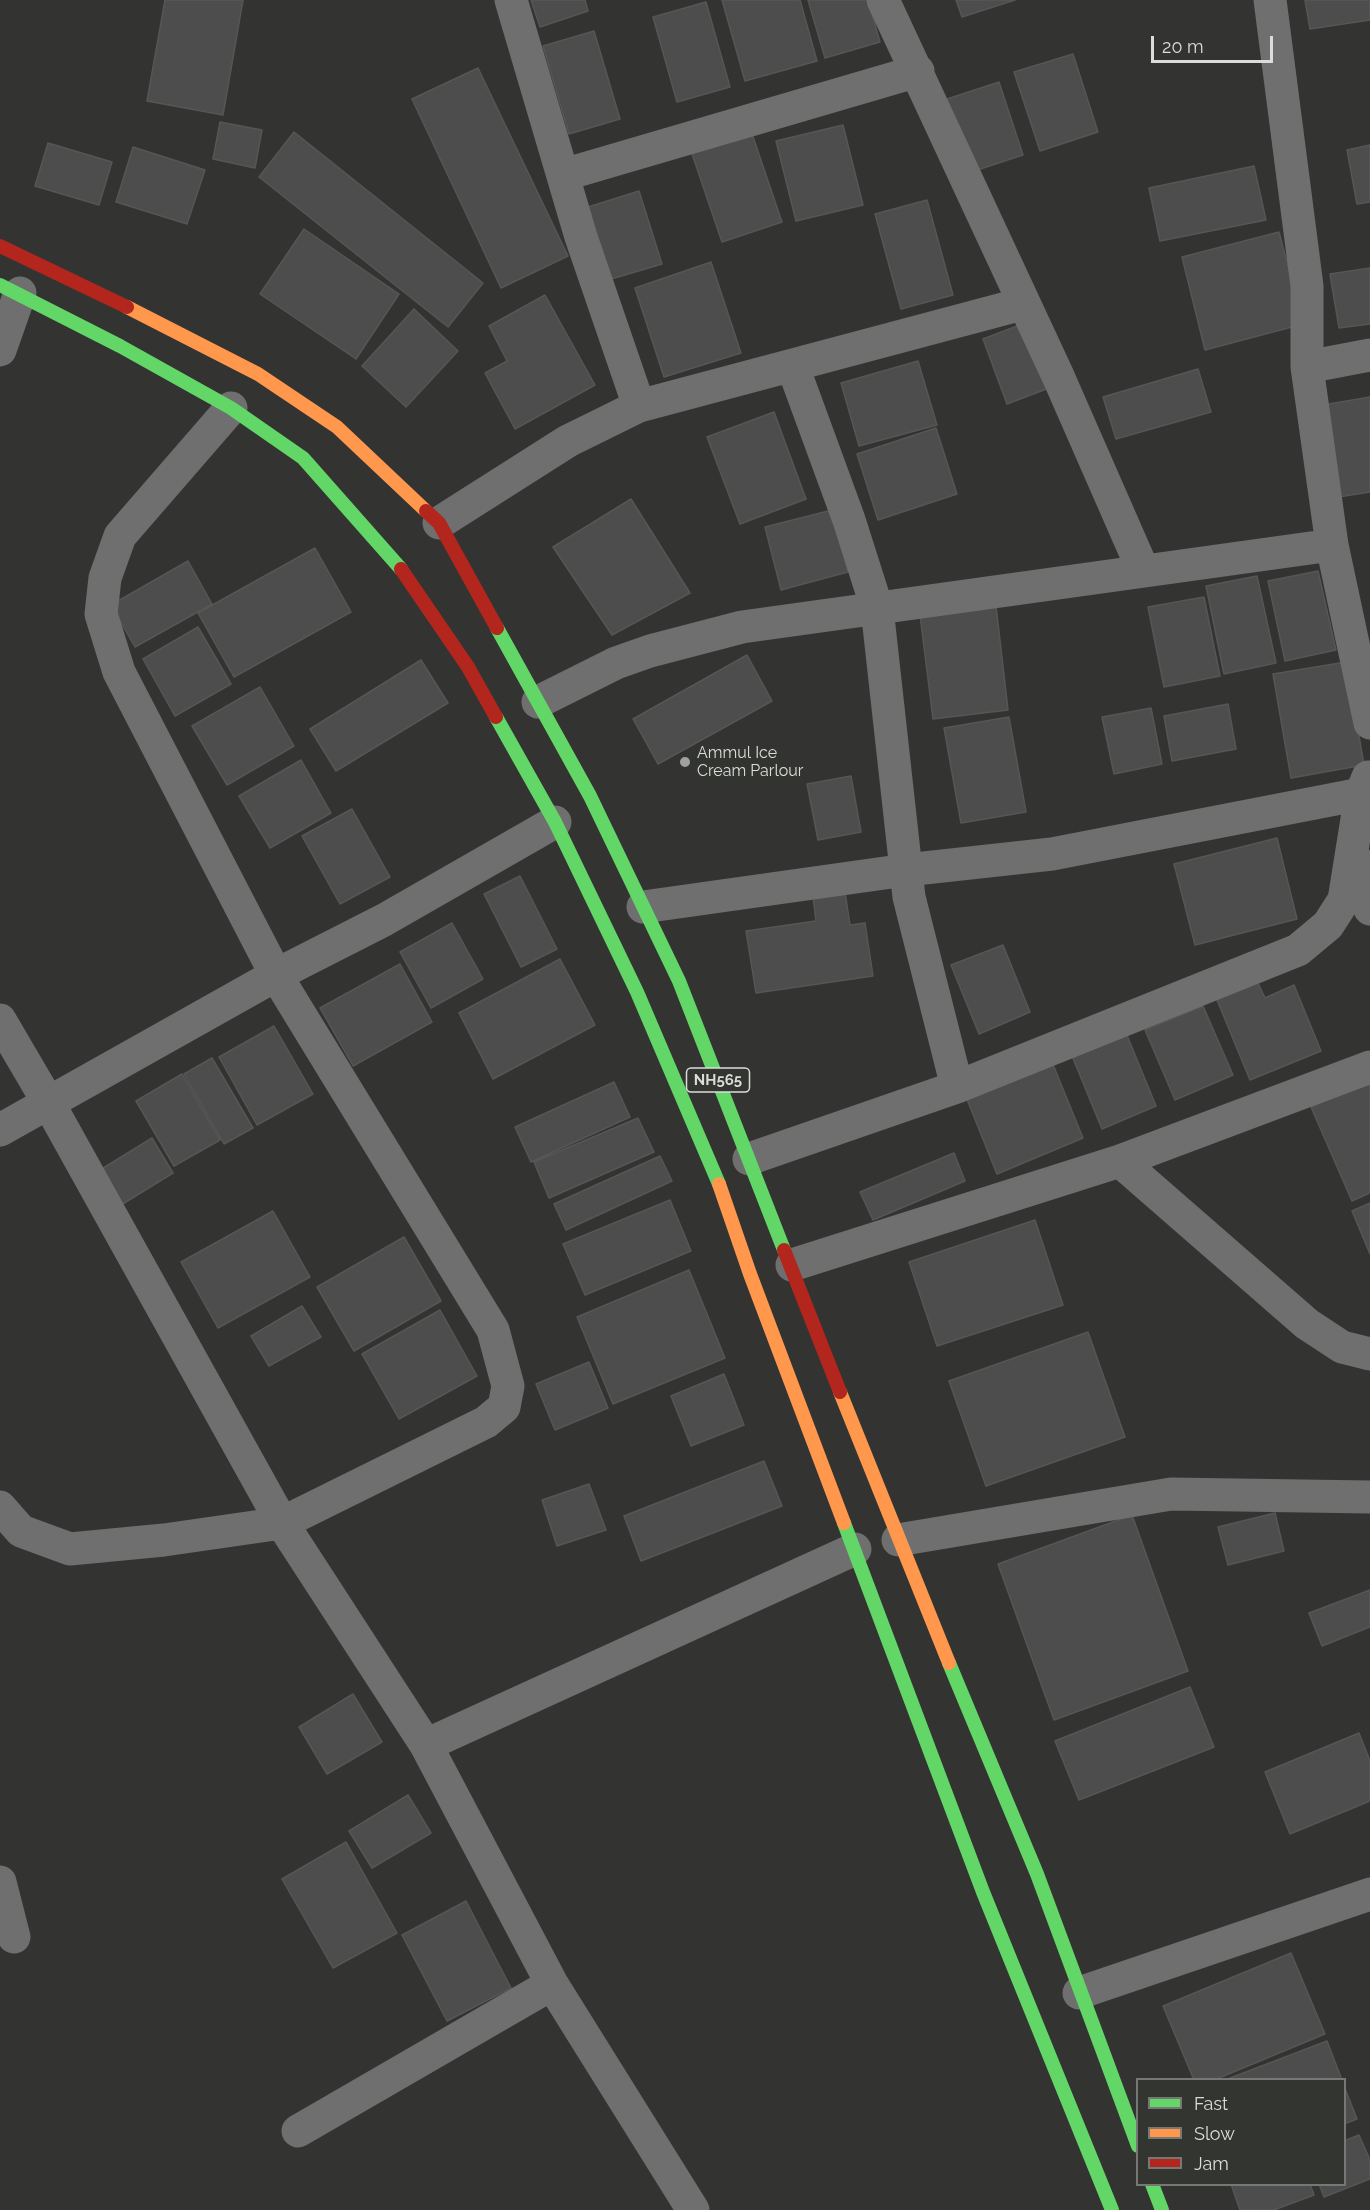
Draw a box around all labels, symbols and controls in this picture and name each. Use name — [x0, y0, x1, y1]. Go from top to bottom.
scale bar — [1154, 24, 1276, 62]
text: 20 m — [1162, 36, 1204, 57]
place label: Ammul Ice Cream Parlour — [697, 743, 803, 781]
marker: Ammul Ice Cream Parlour — [678, 755, 692, 769]
road number: NH565 — [686, 1068, 750, 1092]
legend — [1136, 2078, 1346, 2186]
text: Fast — [1194, 2093, 1228, 2114]
text: Slow — [1194, 2123, 1235, 2144]
text: Jam — [1194, 2153, 1229, 2174]

